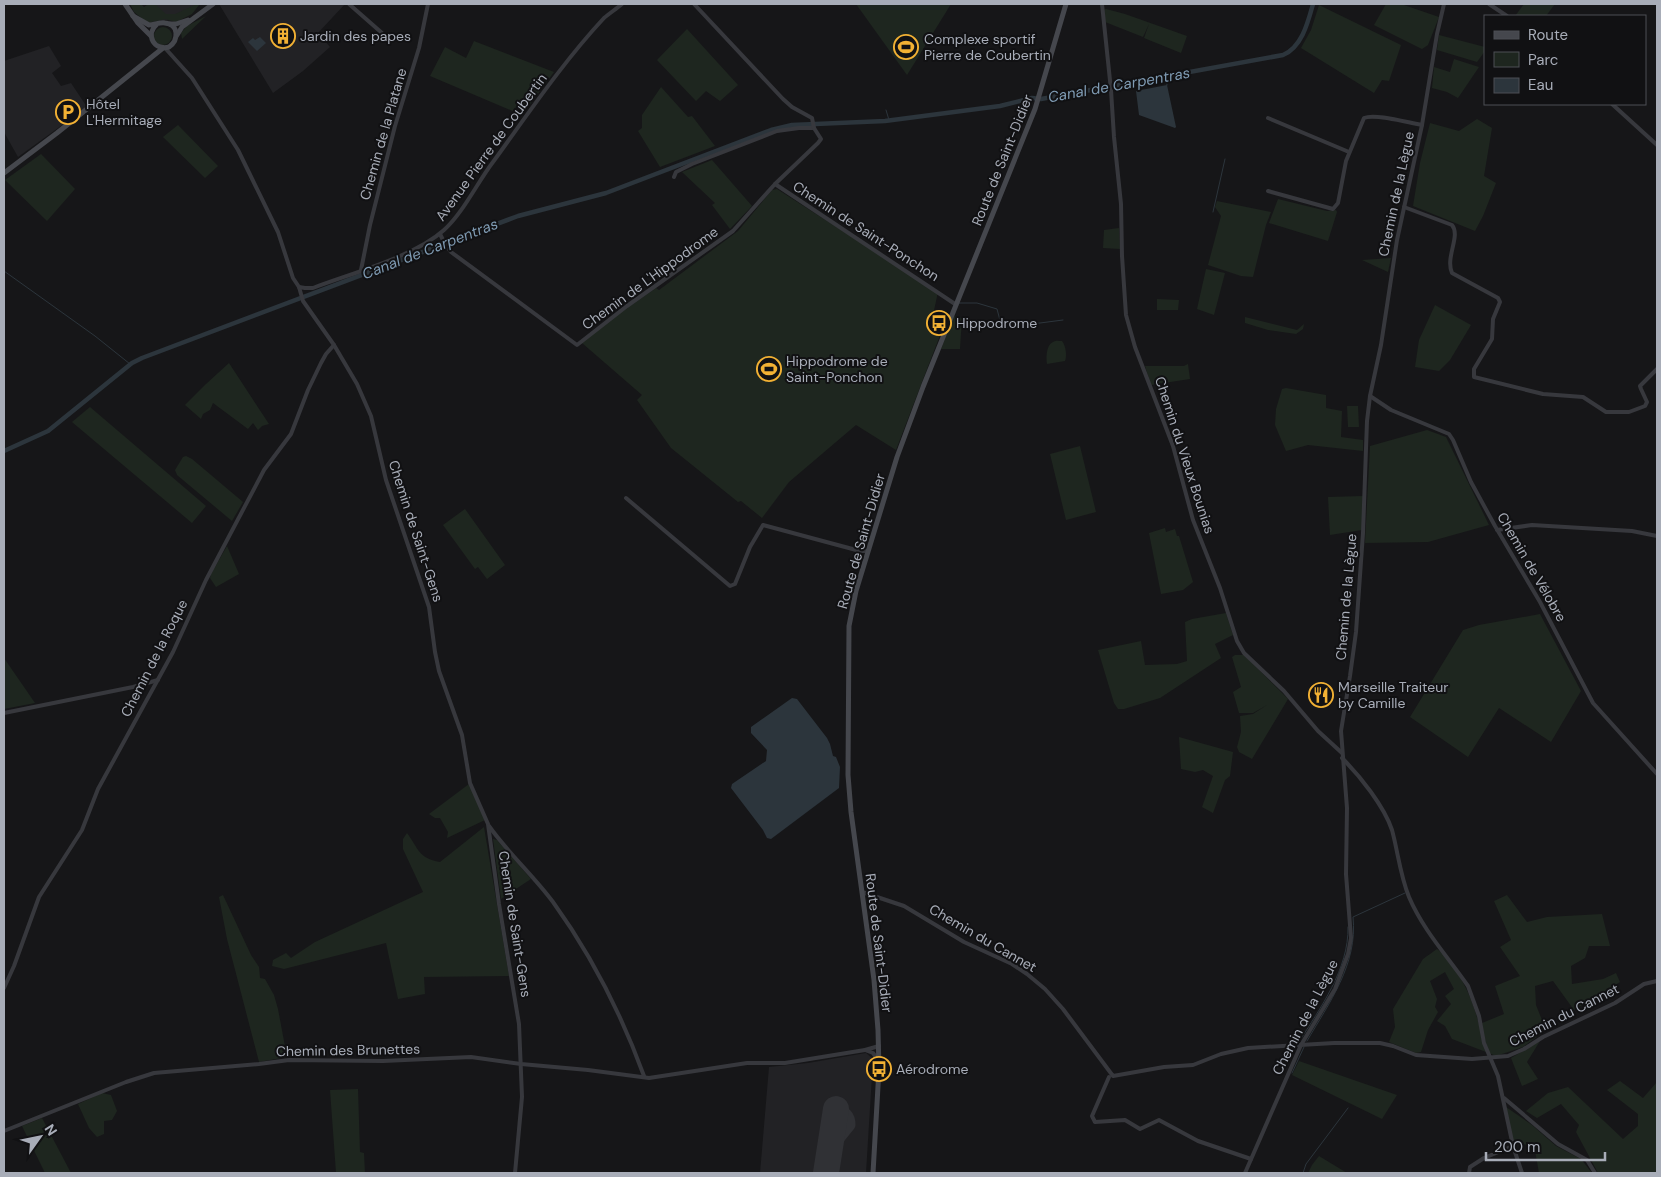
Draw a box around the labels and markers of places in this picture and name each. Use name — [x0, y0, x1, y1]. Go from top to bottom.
building icon: Jardin des papes — [270, 23, 296, 49]
place label: Jardin des papes — [300, 27, 411, 45]
place label: Complexe sportif Pierre de Coubertin — [924, 30, 1051, 64]
sports icon: Complexe sportif Pierre de Coubertin — [893, 34, 919, 60]
place label: Hôtel L'Hermitage — [86, 95, 162, 129]
parking icon: Hôtel L'Hermitage — [55, 99, 81, 125]
bus stop icon: Hippodrome — [926, 310, 952, 336]
place label: Hippodrome — [956, 314, 1037, 332]
place label: Hippodrome de Saint-Ponchon — [786, 352, 888, 386]
sports icon: Hippodrome de Saint-Ponchon — [756, 356, 782, 382]
place label: Marseille Traiteur by Camille — [1338, 678, 1449, 712]
restaurant icon: Marseille Traiteur by Camille — [1308, 682, 1334, 708]
bus stop icon: Aérodrome — [866, 1056, 892, 1082]
place label: Aérodrome — [896, 1060, 969, 1078]

